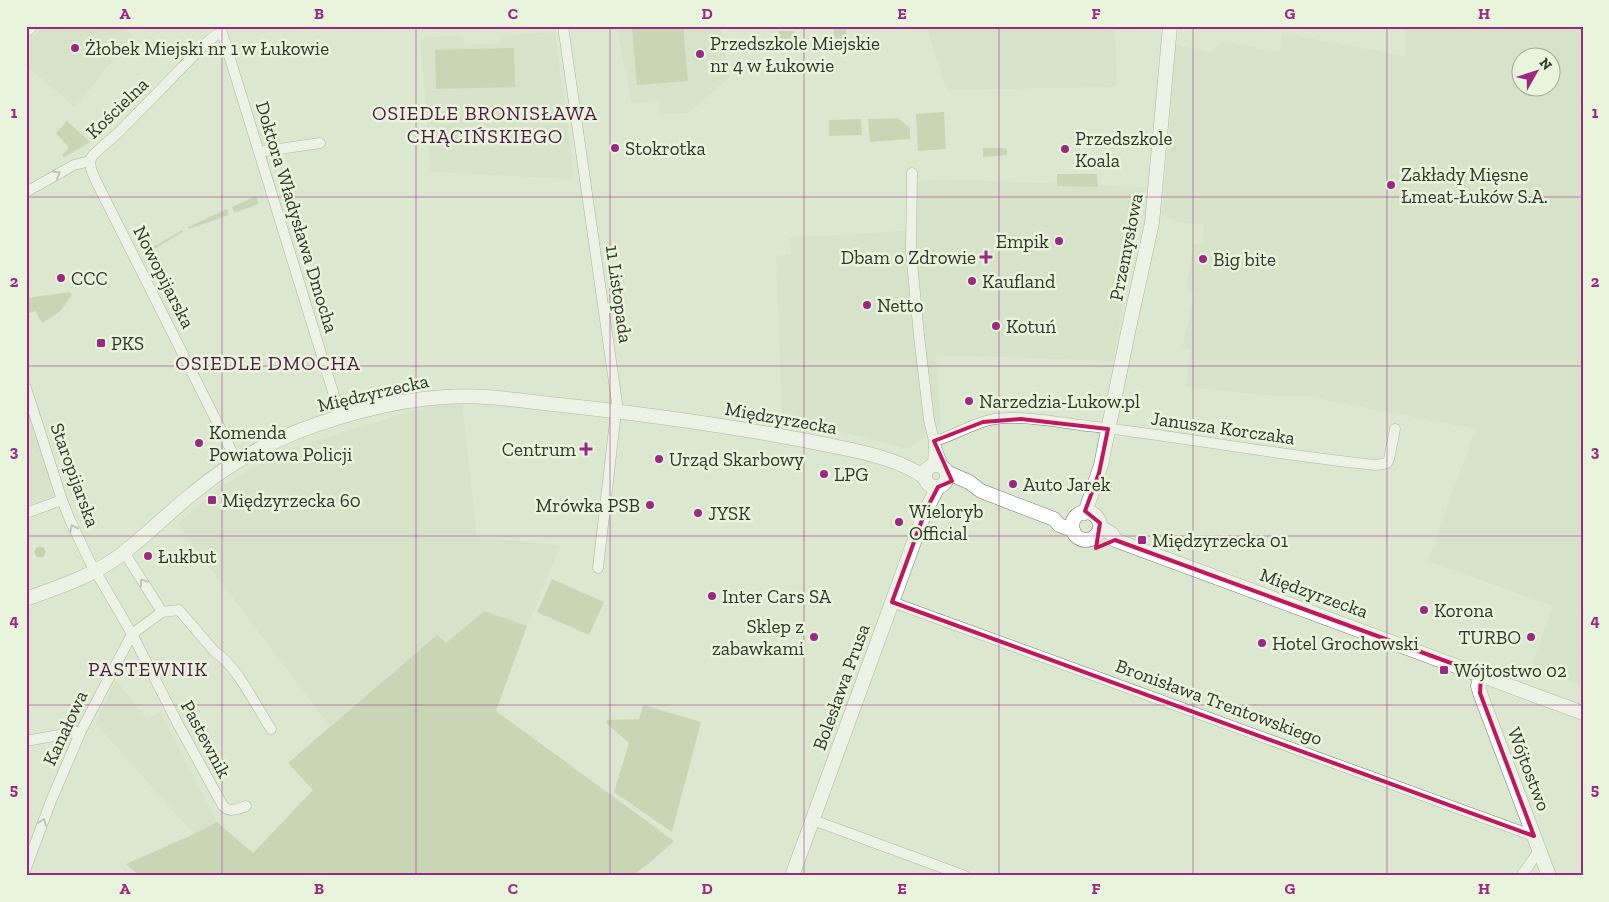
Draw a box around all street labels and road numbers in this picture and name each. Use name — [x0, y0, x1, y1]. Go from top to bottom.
street label: Kościelna — [81, 73, 153, 143]
street label: Doktora Władysława Dmocha — [251, 98, 343, 336]
street label: Przemysłowa — [1104, 191, 1148, 303]
street label: Nowopijarska — [128, 222, 200, 332]
street label: 11 Listopada — [601, 243, 637, 345]
street label: Międzyrzecka — [315, 369, 431, 417]
street label: Międzyrzecka — [723, 397, 839, 439]
street label: Janusza Korczaka — [1150, 407, 1296, 449]
street label: Staropijarska — [46, 420, 104, 530]
street label: Międzyrzecka — [1257, 563, 1371, 623]
street label: Bolesława Prusa — [808, 621, 874, 753]
street label: Bronisława Trentowskiego — [1113, 654, 1326, 750]
street label: Kanałowa — [38, 687, 92, 769]
street label: Pastewnik — [176, 696, 236, 782]
street label: Wójtostwo — [1503, 724, 1556, 814]

